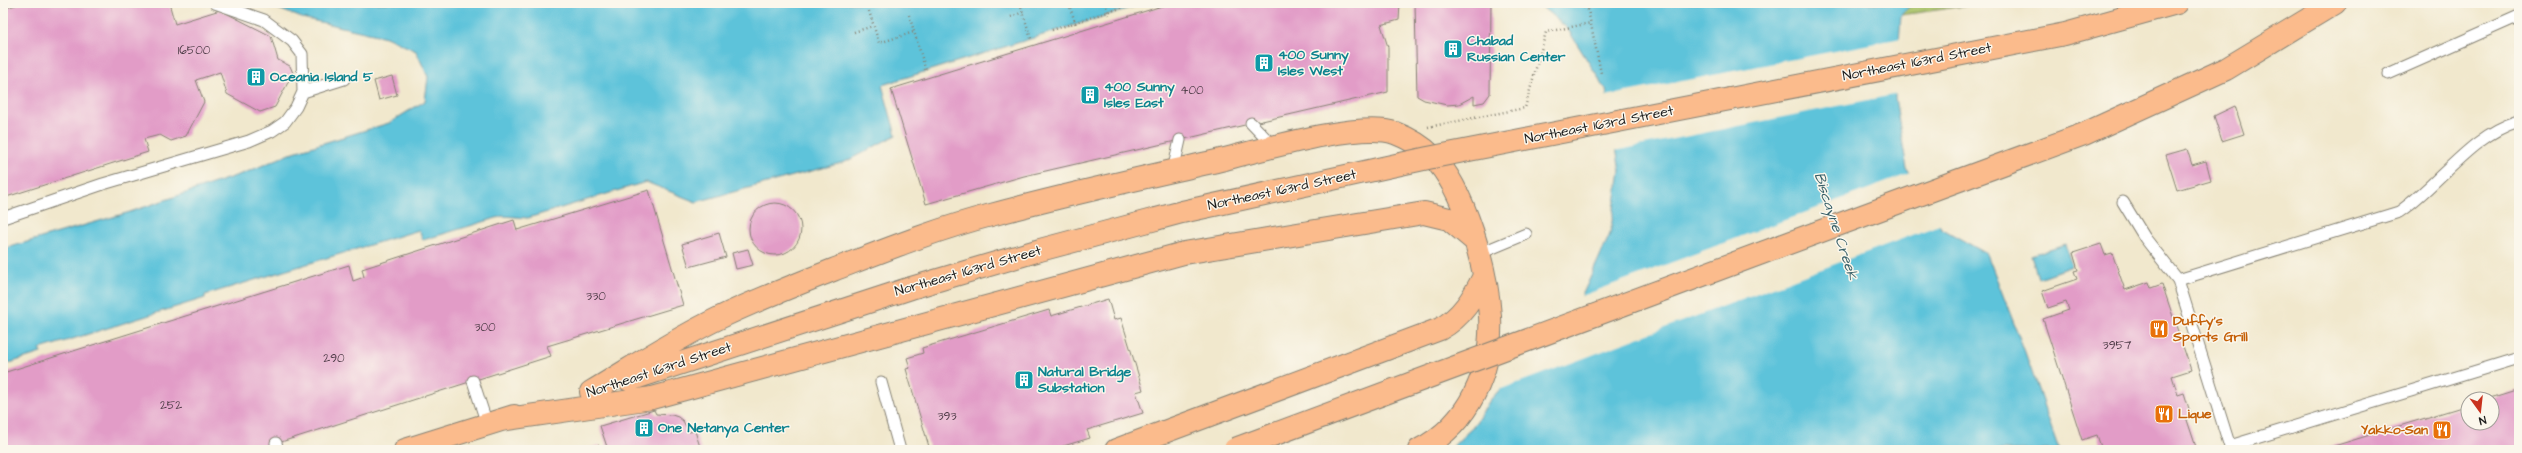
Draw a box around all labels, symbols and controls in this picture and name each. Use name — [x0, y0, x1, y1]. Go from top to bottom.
place label: Chabad Russian Center — [1467, 31, 1566, 67]
building icon: Chabad Russian Center — [1442, 38, 1464, 60]
street label: Northeast 163rd Street — [1841, 38, 1994, 86]
house number: 16500 — [178, 42, 211, 59]
place label: 400 Sunny Isles West — [1278, 45, 1349, 81]
building icon: 400 Sunny Isles West — [1253, 52, 1275, 74]
building icon: Oceania Island 5 — [245, 66, 267, 88]
place label: Oceania Island 5 — [270, 67, 374, 87]
place label: 400 Sunny Isles East — [1104, 77, 1175, 113]
house number: 400 — [1180, 82, 1204, 99]
building icon: 400 Sunny Isles East — [1079, 84, 1101, 106]
street label: Northeast 163rd Street — [1523, 101, 1676, 149]
street label: Northeast 163rd Street — [1206, 164, 1358, 216]
water label: Biscayne Creek — [1808, 170, 1863, 283]
street label: Northeast 163rd Street — [892, 240, 1044, 301]
house number: 330 — [586, 288, 606, 305]
place label: Duffy's Sports Grill — [2172, 311, 2248, 347]
restaurant icon: Duffy's Sports Grill — [2148, 318, 2170, 340]
house number: 300 — [474, 319, 496, 336]
street label: Northeast 163rd Street — [584, 337, 734, 403]
house number: 3957 — [2103, 337, 2132, 354]
house number: 290 — [323, 350, 345, 367]
place label: Natural Bridge Substation — [1037, 362, 1132, 398]
building icon: Natural Bridge Substation — [1013, 369, 1035, 391]
north arrow — [2460, 391, 2500, 431]
house number: 252 — [160, 397, 182, 414]
restaurant icon: Lique — [2153, 403, 2175, 425]
place label: Lique — [2178, 404, 2212, 424]
house number: 393 — [937, 408, 957, 425]
text: N — [2477, 412, 2488, 428]
building icon: One Netanya Center — [633, 417, 655, 439]
place label: One Netanya Center — [658, 418, 790, 438]
restaurant icon: Yakko-San — [2431, 419, 2453, 441]
place label: Yakko-San — [2361, 420, 2428, 440]

